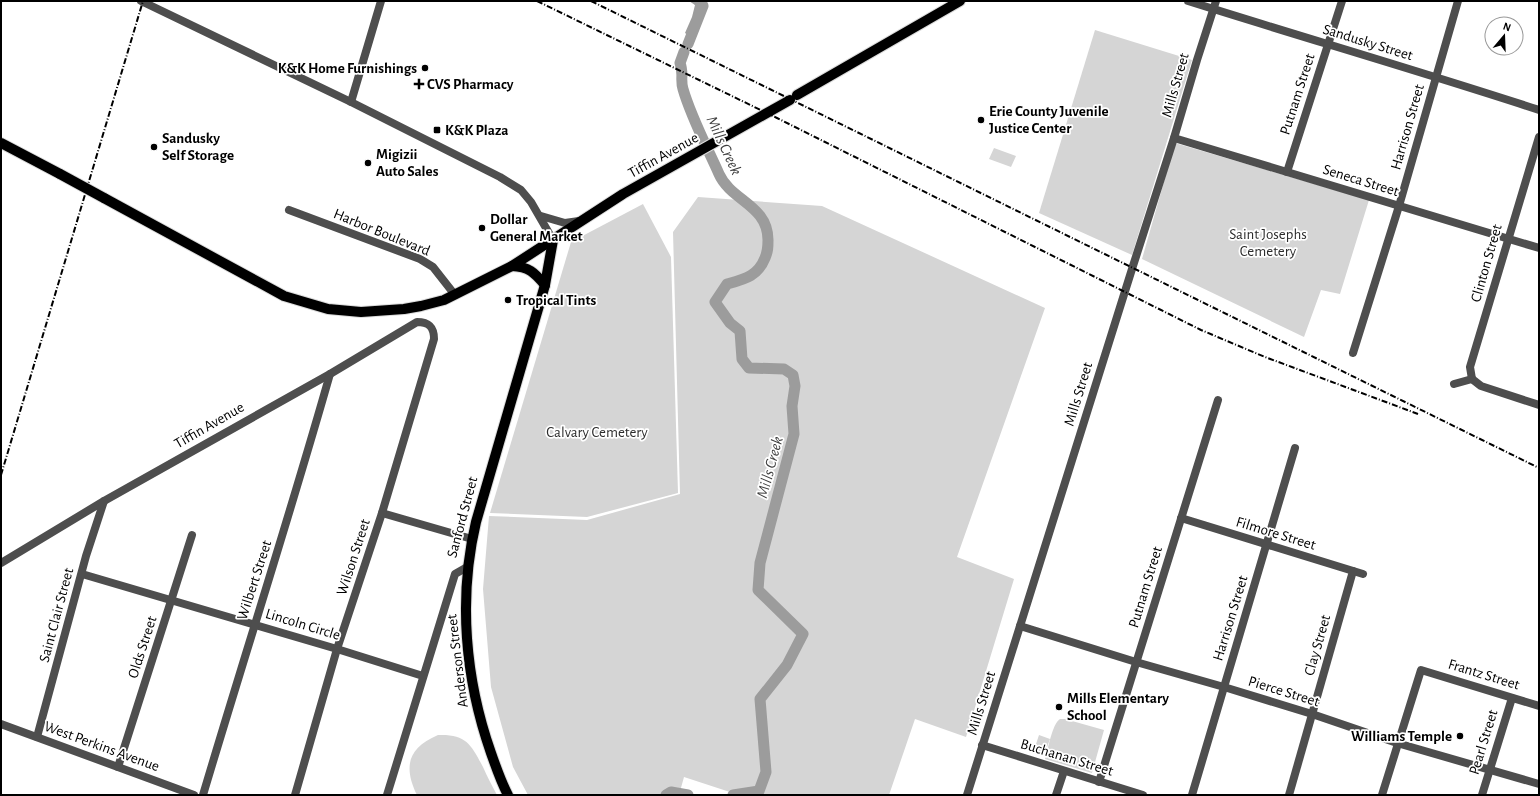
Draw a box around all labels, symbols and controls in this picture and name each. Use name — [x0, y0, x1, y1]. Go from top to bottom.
north arrow — [1484, 16, 1524, 56]
text: N — [1502, 21, 1513, 33]
street label: Sandusky Street — [1321, 22, 1415, 63]
street label: Mills Street — [1159, 51, 1192, 119]
street label: Putnam Street — [1277, 52, 1318, 137]
place label: K&K Home Furnishings — [278, 61, 417, 76]
marker: K&K Home Furnishings — [420, 63, 430, 73]
place label: CVS Pharmacy — [427, 77, 514, 92]
marker: CVS Pharmacy — [414, 79, 424, 89]
street label: Harrison Street — [1388, 82, 1427, 172]
place label: Erie County Juvenile Justice Center — [989, 104, 1109, 136]
water label: Mills Creek — [703, 113, 745, 177]
marker: Erie County Juvenile Justice Center — [976, 115, 986, 125]
place label: K&K Plaza — [445, 123, 508, 138]
marker: K&K Plaza — [432, 125, 442, 135]
street label: Tiffin Avenue — [626, 130, 701, 181]
place label: Sandusky Self Storage — [162, 131, 234, 163]
marker: Sandusky Self Storage — [149, 142, 159, 152]
place label: Migizii Auto Sales — [376, 147, 439, 179]
marker: Migizii Auto Sales — [363, 158, 373, 168]
street label: Seneca Street — [1321, 162, 1401, 199]
street label: Harbor Boulevard — [331, 206, 433, 259]
place label: Dollar General Market — [490, 212, 583, 244]
street label: Clinton Street — [1468, 222, 1505, 304]
marker: Dollar General Market — [477, 223, 487, 233]
park label: Saint Josephs Cemetery — [1229, 227, 1307, 259]
place label: Tropical Tints — [516, 293, 597, 308]
marker: Tropical Tints — [503, 295, 513, 305]
street label: Mills Street — [1062, 360, 1095, 428]
street label: Tiffin Avenue — [172, 399, 247, 451]
park label: Calvary Cemetery — [546, 425, 648, 440]
water label: Mills Creek — [754, 435, 786, 500]
street label: Sanford Street — [444, 475, 481, 559]
street label: Filmore Street — [1234, 514, 1318, 553]
street label: Wilson Street — [334, 517, 373, 597]
street label: Wilbert Street — [235, 538, 274, 622]
street label: Putnam Street — [1126, 544, 1165, 630]
street label: Saint Clair Street — [37, 566, 76, 664]
street label: Harrison Street — [1210, 574, 1251, 663]
street label: Lincoln Circle — [264, 606, 342, 643]
street label: Anderson Street — [444, 613, 471, 709]
street label: Clay Street — [1302, 613, 1333, 677]
street label: Olds Street — [125, 614, 160, 680]
street label: Frantz Street — [1446, 656, 1522, 693]
street label: Mills Street — [965, 669, 998, 737]
street label: Pierce Street — [1246, 674, 1321, 709]
place label: Mills Elementary School — [1067, 691, 1169, 723]
marker: Mills Elementary School — [1054, 702, 1064, 712]
street label: Pearl Street — [1466, 708, 1501, 776]
street label: West Perkins Avenue — [42, 719, 161, 774]
place label: Williams Temple — [1351, 729, 1452, 744]
marker: Williams Temple — [1455, 731, 1465, 741]
street label: Buchanan Street — [1019, 736, 1115, 779]

